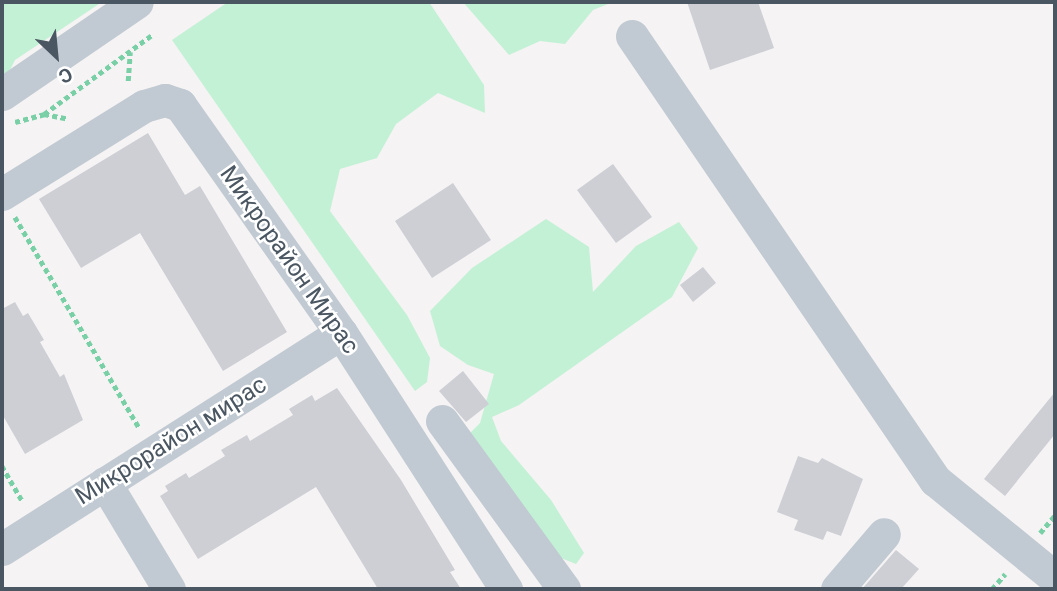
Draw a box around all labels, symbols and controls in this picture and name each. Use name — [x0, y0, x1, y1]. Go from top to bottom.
north arrow — [21, 21, 91, 91]
text: С — [55, 62, 76, 88]
street label: Микрорайон Мирас — [213, 161, 365, 359]
street label: Микрорайон мирас — [70, 371, 272, 511]

